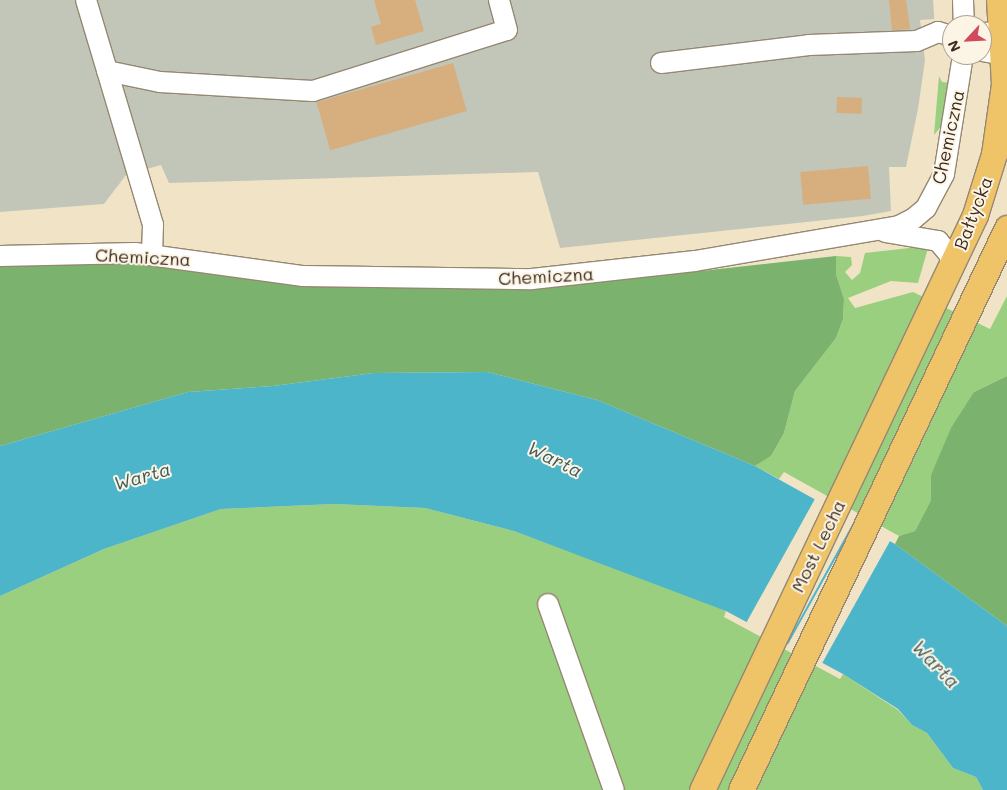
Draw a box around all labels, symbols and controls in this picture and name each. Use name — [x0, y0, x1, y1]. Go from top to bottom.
north arrow — [942, 15, 992, 65]
text: N — [943, 37, 965, 55]
street label: Chemiczna — [927, 88, 969, 186]
street label: Bałtycka — [949, 173, 997, 253]
street label: Chemiczna — [95, 244, 191, 270]
street label: Chemiczna — [498, 263, 594, 289]
water label: Warta — [524, 436, 586, 482]
water label: Warta — [111, 457, 173, 495]
street label: Most Lecha — [786, 496, 850, 596]
water label: Warta — [908, 635, 964, 693]

